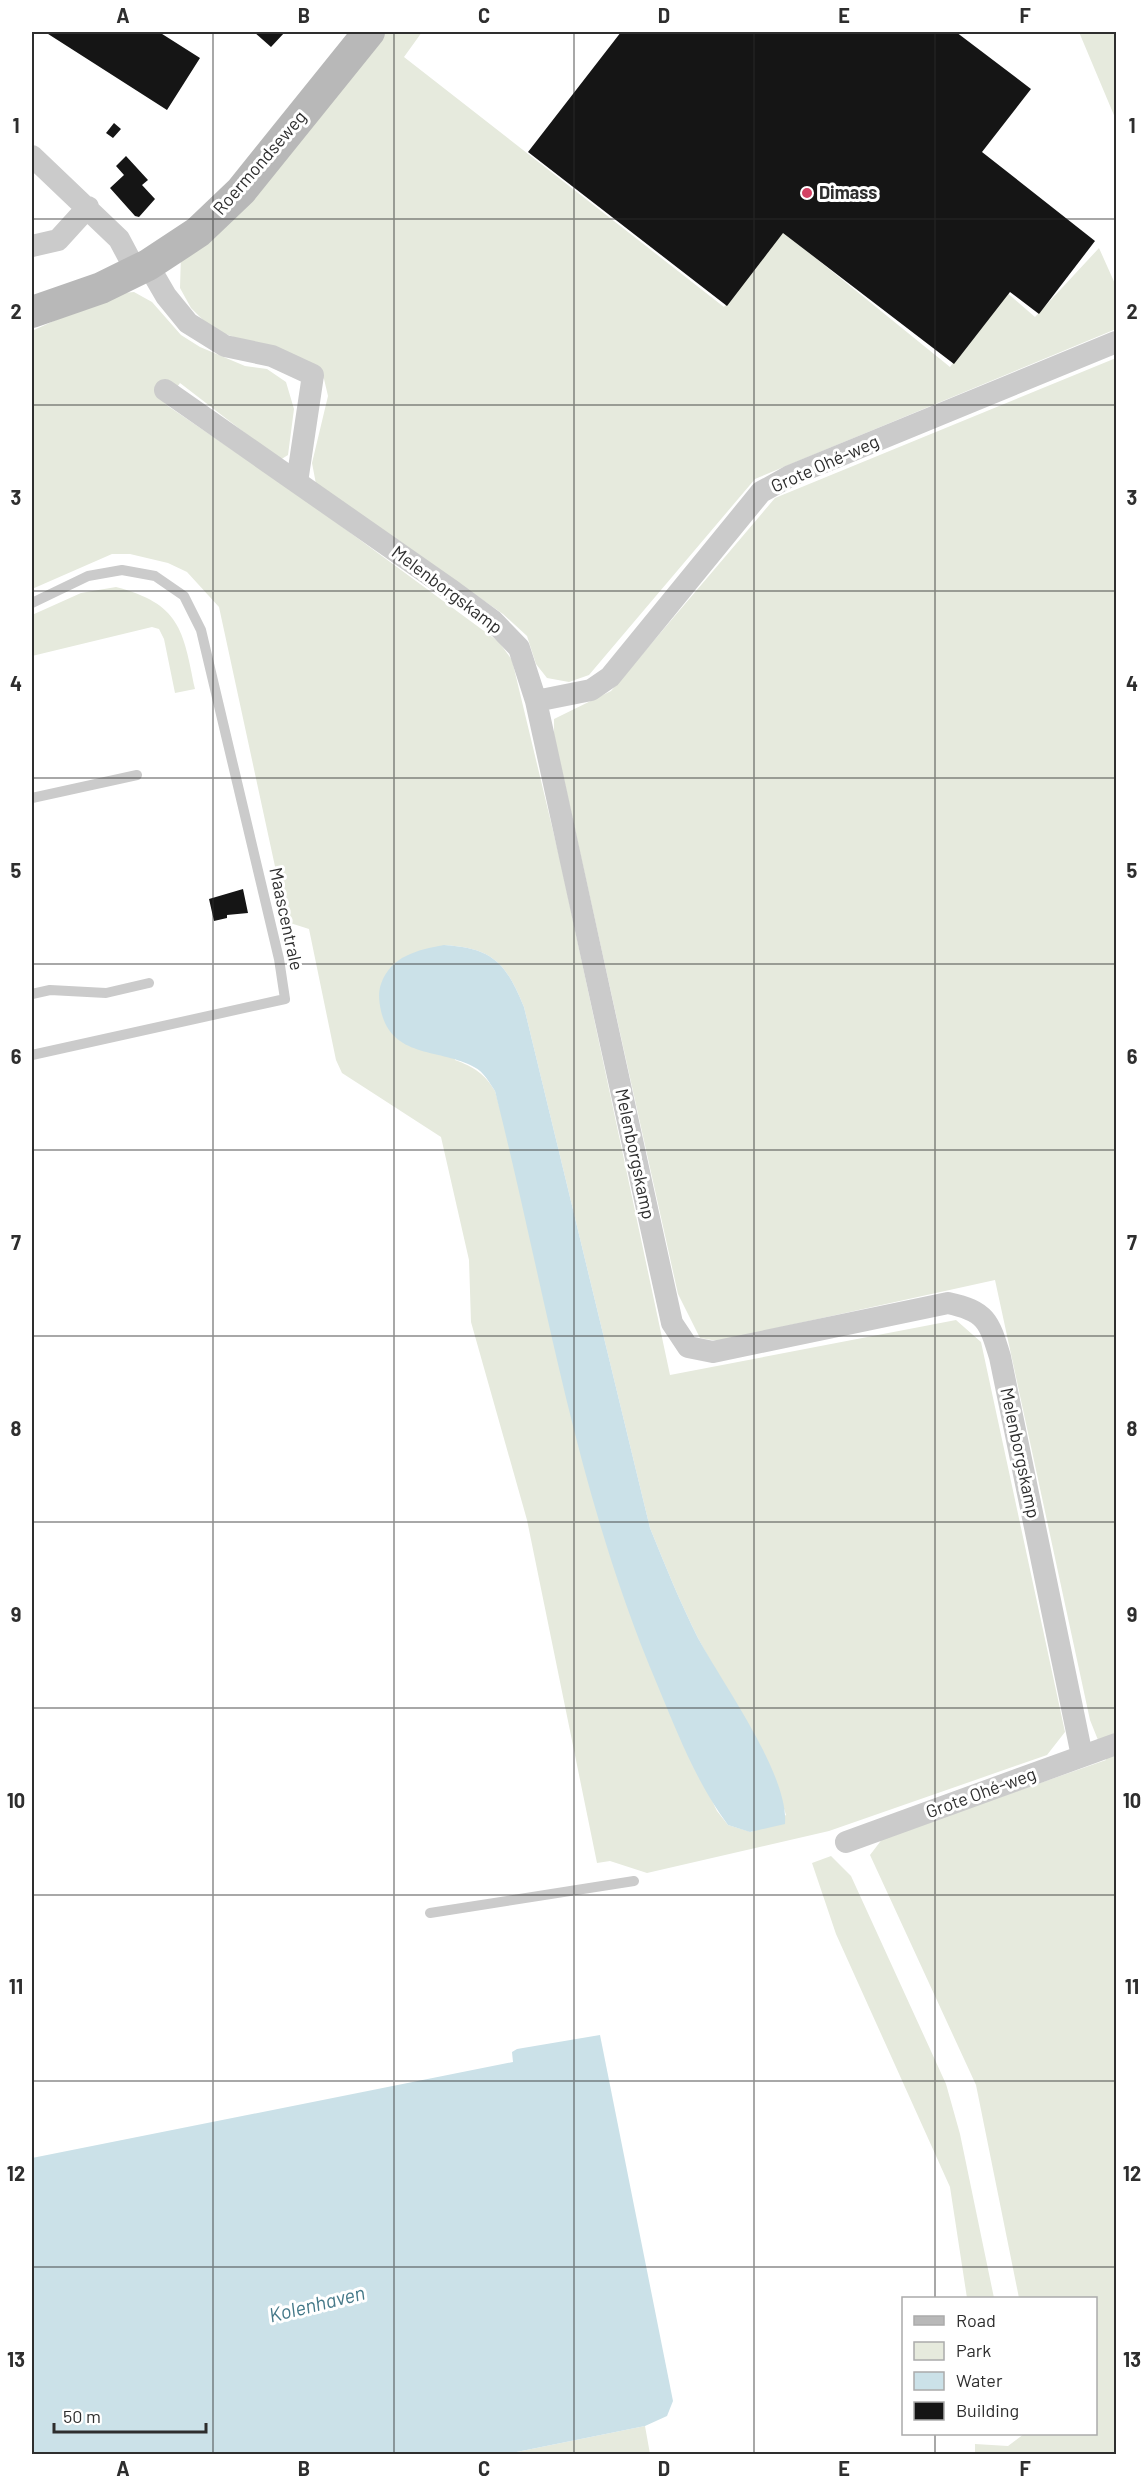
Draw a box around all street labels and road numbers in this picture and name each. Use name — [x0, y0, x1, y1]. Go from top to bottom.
street label: Roermondseweg — [208, 106, 310, 219]
street label: Grote Ohé-weg — [767, 430, 882, 497]
street label: Melenborgskamp — [388, 540, 507, 638]
street label: Maascentrale — [265, 865, 309, 972]
street label: Melenborgskamp — [611, 1087, 661, 1221]
street label: Melenborgskamp — [996, 1386, 1046, 1520]
street label: Grote Ohé-weg — [923, 1762, 1039, 1822]

